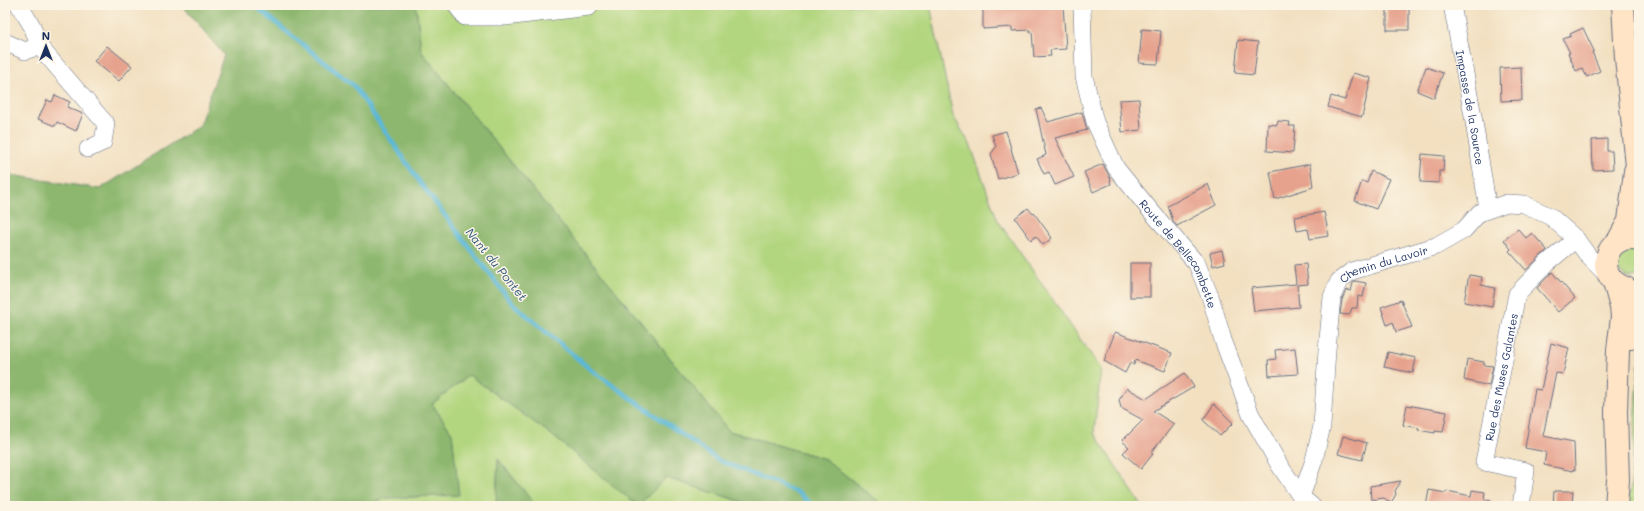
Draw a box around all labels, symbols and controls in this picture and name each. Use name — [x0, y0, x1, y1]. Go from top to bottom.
north arrow — [26, 26, 66, 66]
text: N — [42, 28, 50, 43]
street label: Impasse de la Source — [1453, 49, 1488, 166]
street label: Route de Bellecombette — [1137, 196, 1221, 310]
water label: Nant du Pontet — [463, 224, 531, 304]
street label: Chemin du Lavoir — [1336, 241, 1429, 286]
street label: Rue des Muses Galantes — [1481, 312, 1521, 442]

